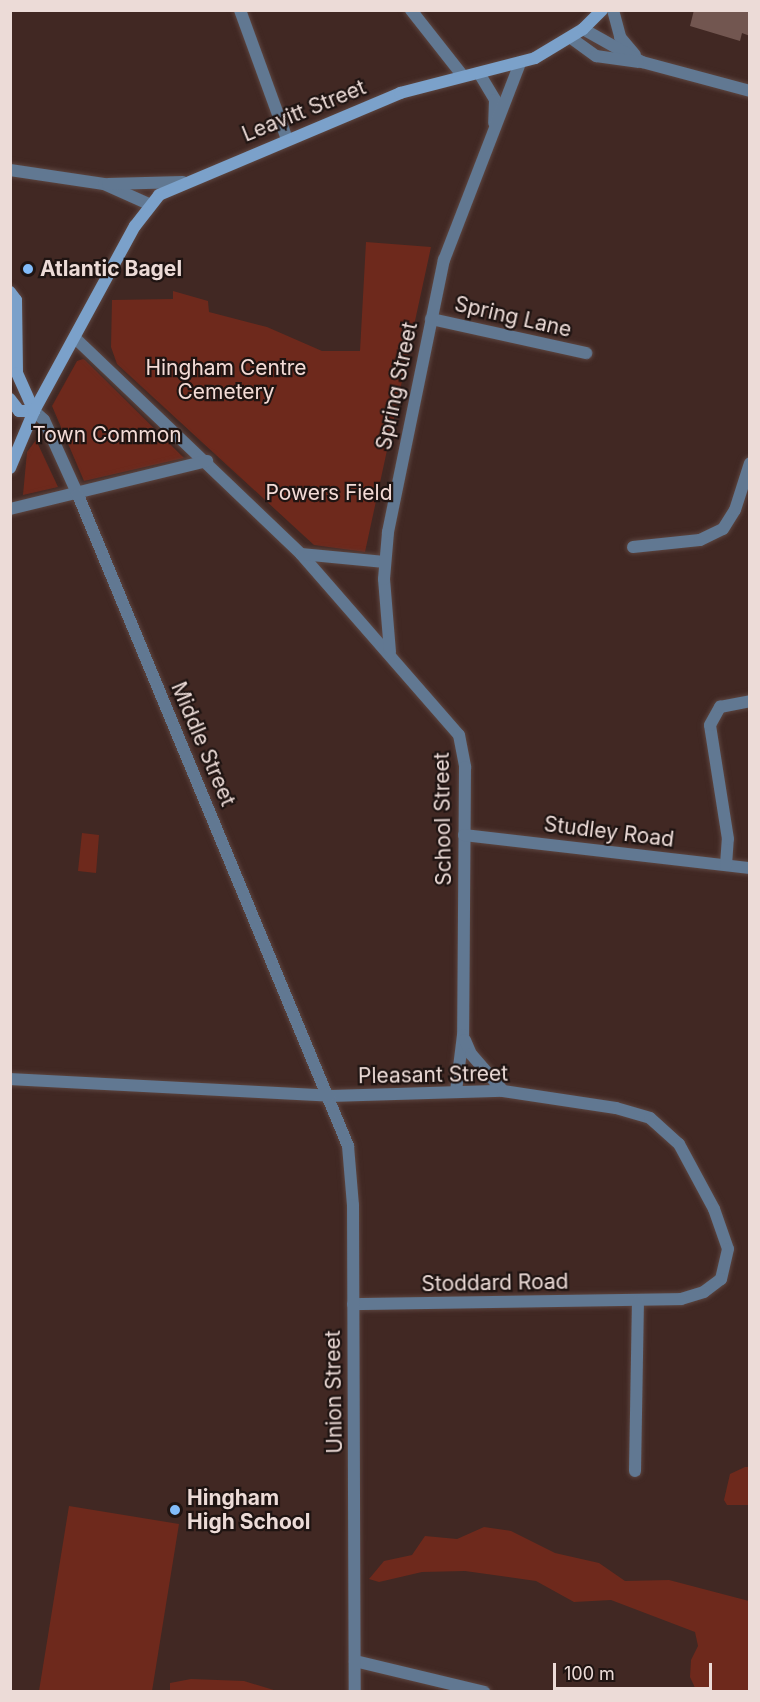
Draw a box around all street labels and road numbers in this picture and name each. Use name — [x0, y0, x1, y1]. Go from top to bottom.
street label: Leavitt Street — [239, 75, 369, 147]
street label: Spring Lane — [452, 291, 574, 343]
street label: Spring Street — [371, 320, 423, 452]
street label: Middle Street — [166, 678, 240, 810]
street label: School Street — [429, 752, 457, 886]
street label: Studley Road — [543, 812, 675, 852]
street label: Pleasant Street — [358, 1061, 508, 1089]
street label: Stoddard Road — [421, 1269, 569, 1297]
street label: Union Street — [320, 1330, 348, 1454]

